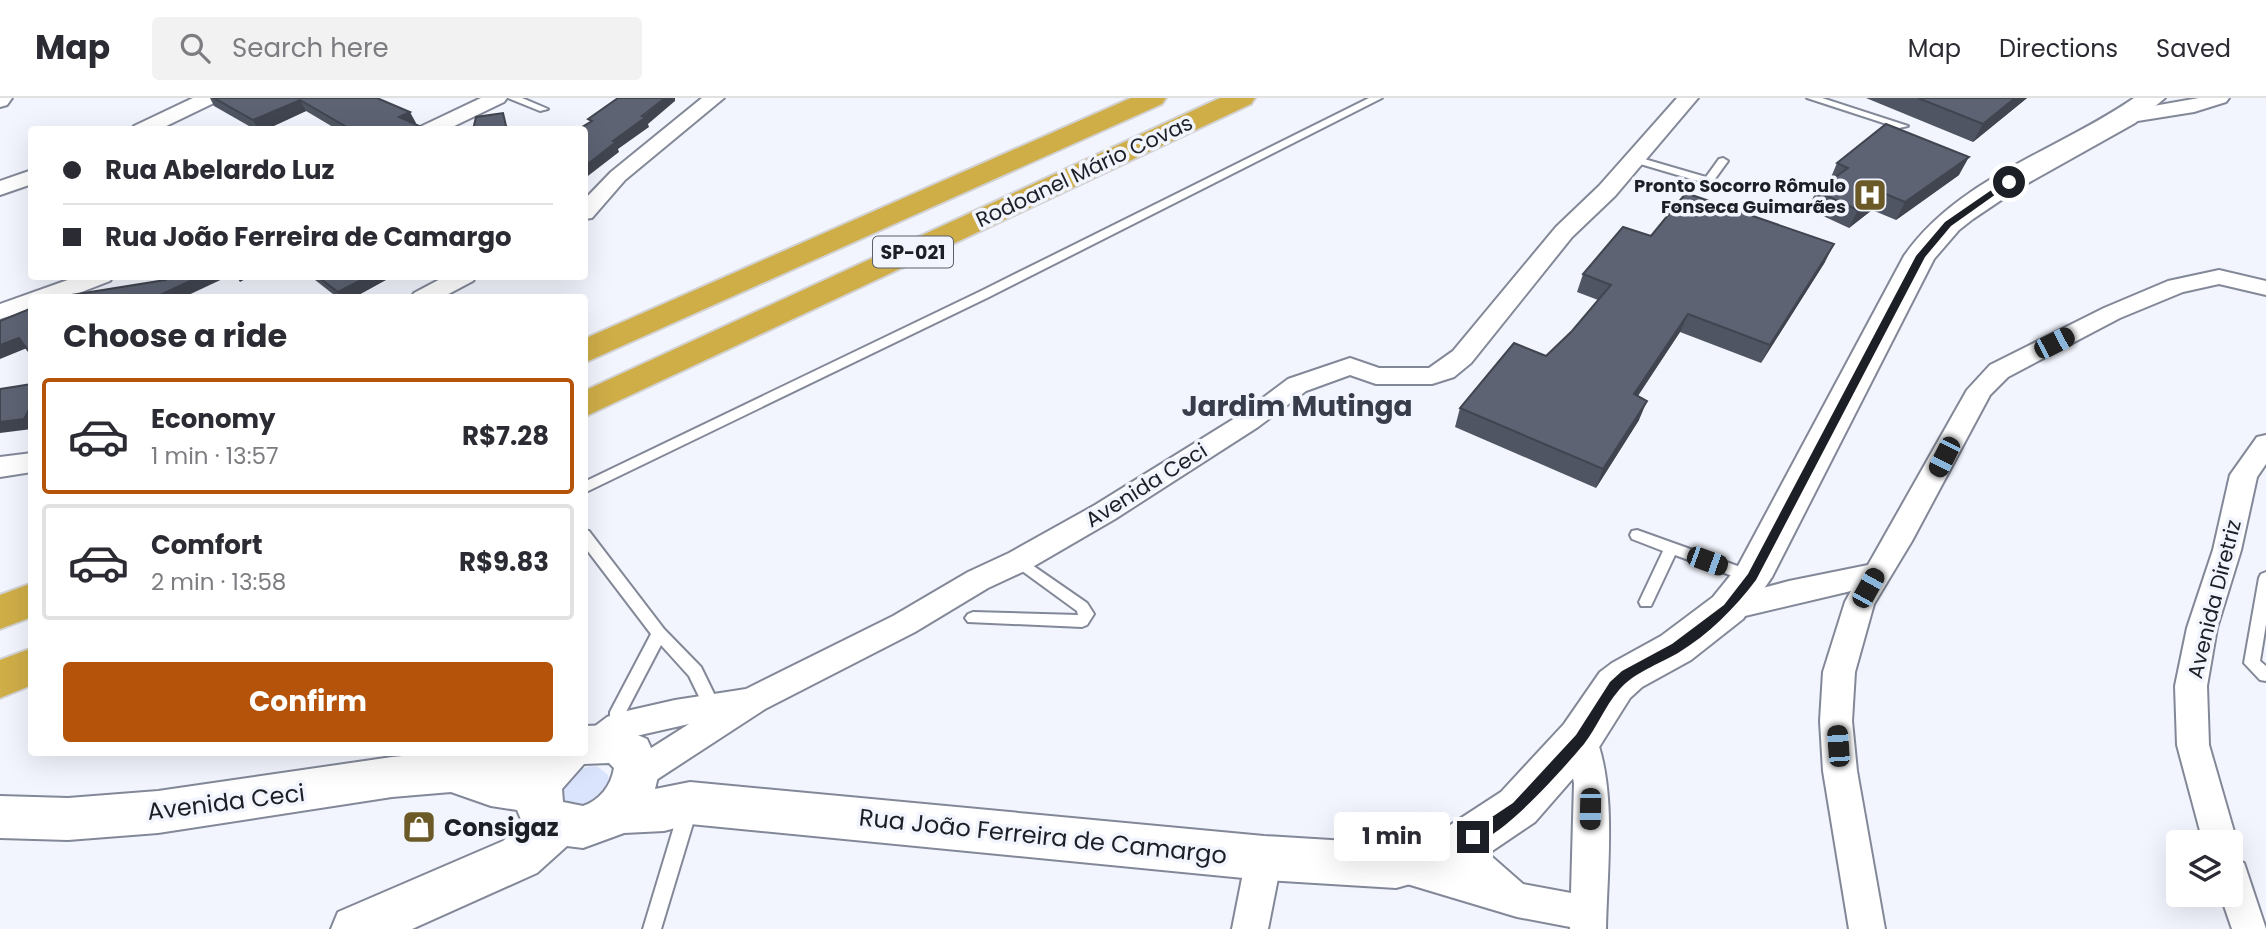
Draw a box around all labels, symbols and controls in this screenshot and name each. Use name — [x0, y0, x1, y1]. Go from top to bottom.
search box — [152, 17, 642, 80]
text: Map — [35, 24, 110, 71]
icon: search — [176, 29, 214, 67]
text: Search here — [232, 30, 389, 66]
text: Map — [1908, 32, 1961, 65]
text: Directions — [1999, 32, 2118, 65]
text: Saved — [2156, 32, 2231, 65]
street label: Rodoanel Mário Covas — [971, 108, 1197, 234]
text: Rua Abelardo Luz — [105, 152, 334, 188]
route start — [1993, 166, 2025, 198]
place label: Pronto Socorro Rômulo Fonseca Guimarães — [1634, 173, 1846, 219]
hospital icon: Pronto Socorro Rômulo Fonseca Guimarães — [1851, 176, 1889, 214]
text: Rua João Ferreira de Camargo — [105, 219, 512, 255]
road number: SP-021 — [873, 236, 953, 268]
text: Choose a ride — [63, 313, 287, 358]
car — [2031, 324, 2078, 362]
district label: Jardim Mutinga — [1181, 387, 1413, 426]
text: Economy — [151, 401, 275, 437]
icon: car — [67, 405, 130, 468]
text: R$7.28 — [462, 418, 549, 454]
car — [1926, 434, 1963, 480]
street label: Avenida Ceci — [1079, 436, 1213, 534]
text: 1 min · 13:57 — [151, 440, 279, 472]
street label: Avenida Diretriz — [2180, 517, 2248, 681]
text: Comfort — [151, 527, 263, 563]
icon: car — [67, 531, 130, 594]
text: R$9.83 — [459, 544, 549, 580]
car — [1684, 544, 1731, 578]
car — [1849, 565, 1888, 611]
text: 2 min · 13:58 — [151, 566, 286, 598]
button: Confirm — [63, 662, 553, 742]
car — [1827, 724, 1850, 768]
street label: Avenida Ceci — [145, 776, 307, 828]
car — [1580, 788, 1601, 830]
street label: Rua João Ferreira de Camargo — [857, 800, 1229, 872]
shop icon: Consigaz — [400, 808, 438, 846]
place label: Consigaz — [444, 811, 559, 844]
callout: 1 min — [1333, 812, 1448, 862]
text: 1 min — [1362, 820, 1422, 852]
route end — [1457, 821, 1489, 853]
map controls — [2166, 830, 2243, 907]
button: layers — [2166, 830, 2243, 907]

